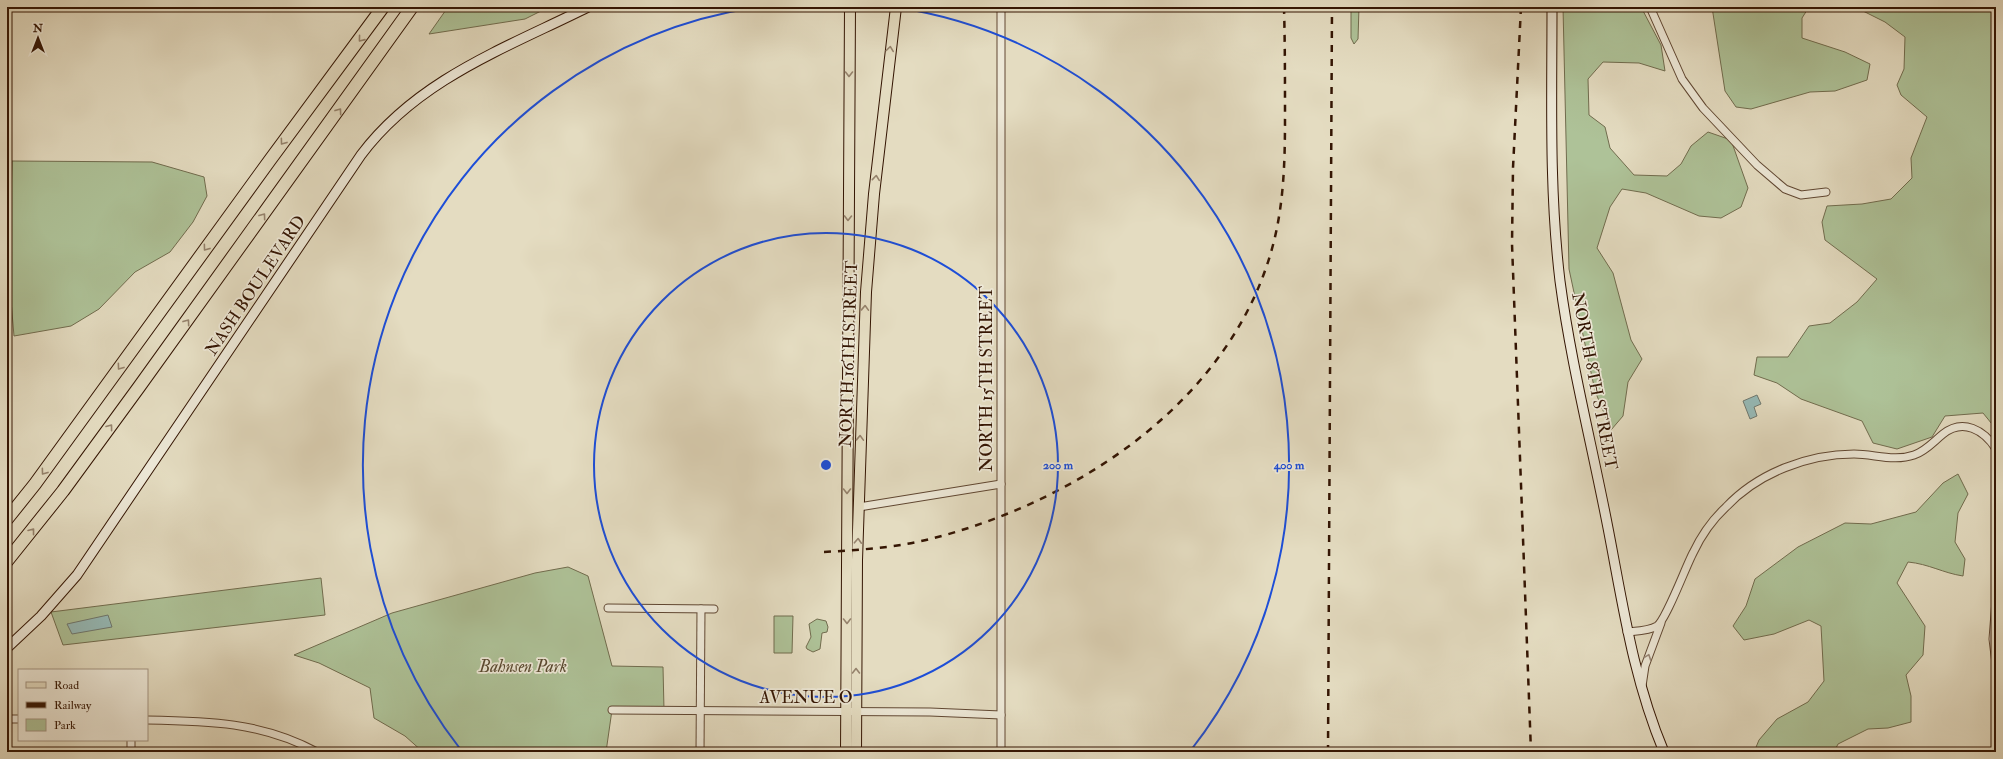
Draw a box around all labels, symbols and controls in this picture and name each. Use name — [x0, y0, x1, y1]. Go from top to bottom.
north arrow — [18, 18, 58, 58]
text: N — [32, 22, 44, 35]
one-way arrow — [358, 34, 365, 41]
one-way arrow — [885, 46, 894, 52]
one-way arrow — [845, 71, 853, 77]
one-way arrow — [334, 108, 341, 115]
one-way arrow — [280, 138, 287, 145]
one-way arrow — [871, 175, 880, 182]
street label: NASH BOULEVARD — [201, 211, 310, 359]
one-way arrow — [258, 213, 266, 220]
one-way arrow — [844, 215, 852, 221]
one-way arrow — [204, 243, 211, 250]
street label: NORTH 16TH STREET — [835, 260, 862, 448]
street label: NORTH 15TH STREET — [976, 286, 997, 472]
street label: NORTH 8TH STREET — [1567, 291, 1622, 472]
one-way arrow — [861, 305, 869, 311]
one-way arrow — [182, 319, 189, 326]
one-way arrow — [117, 363, 125, 370]
one-way arrow — [105, 425, 112, 432]
one-way arrow — [856, 435, 865, 441]
centre of rings — [819, 458, 833, 472]
text: 200 m — [1043, 458, 1074, 473]
text: 400 m — [1273, 458, 1305, 473]
one-way arrow — [42, 468, 49, 475]
one-way arrow — [843, 488, 851, 494]
one-way arrow — [27, 529, 34, 536]
one-way arrow — [853, 538, 862, 544]
one-way arrow — [843, 618, 851, 624]
one-way arrow — [1644, 654, 1652, 661]
park label: Bahnsen Park — [478, 656, 567, 677]
one-way arrow — [852, 668, 860, 674]
legend — [18, 669, 148, 741]
text: Road — [54, 678, 79, 693]
street label: AVENUE O — [758, 687, 853, 708]
text: Railway — [54, 698, 92, 713]
text: Park — [54, 718, 76, 733]

